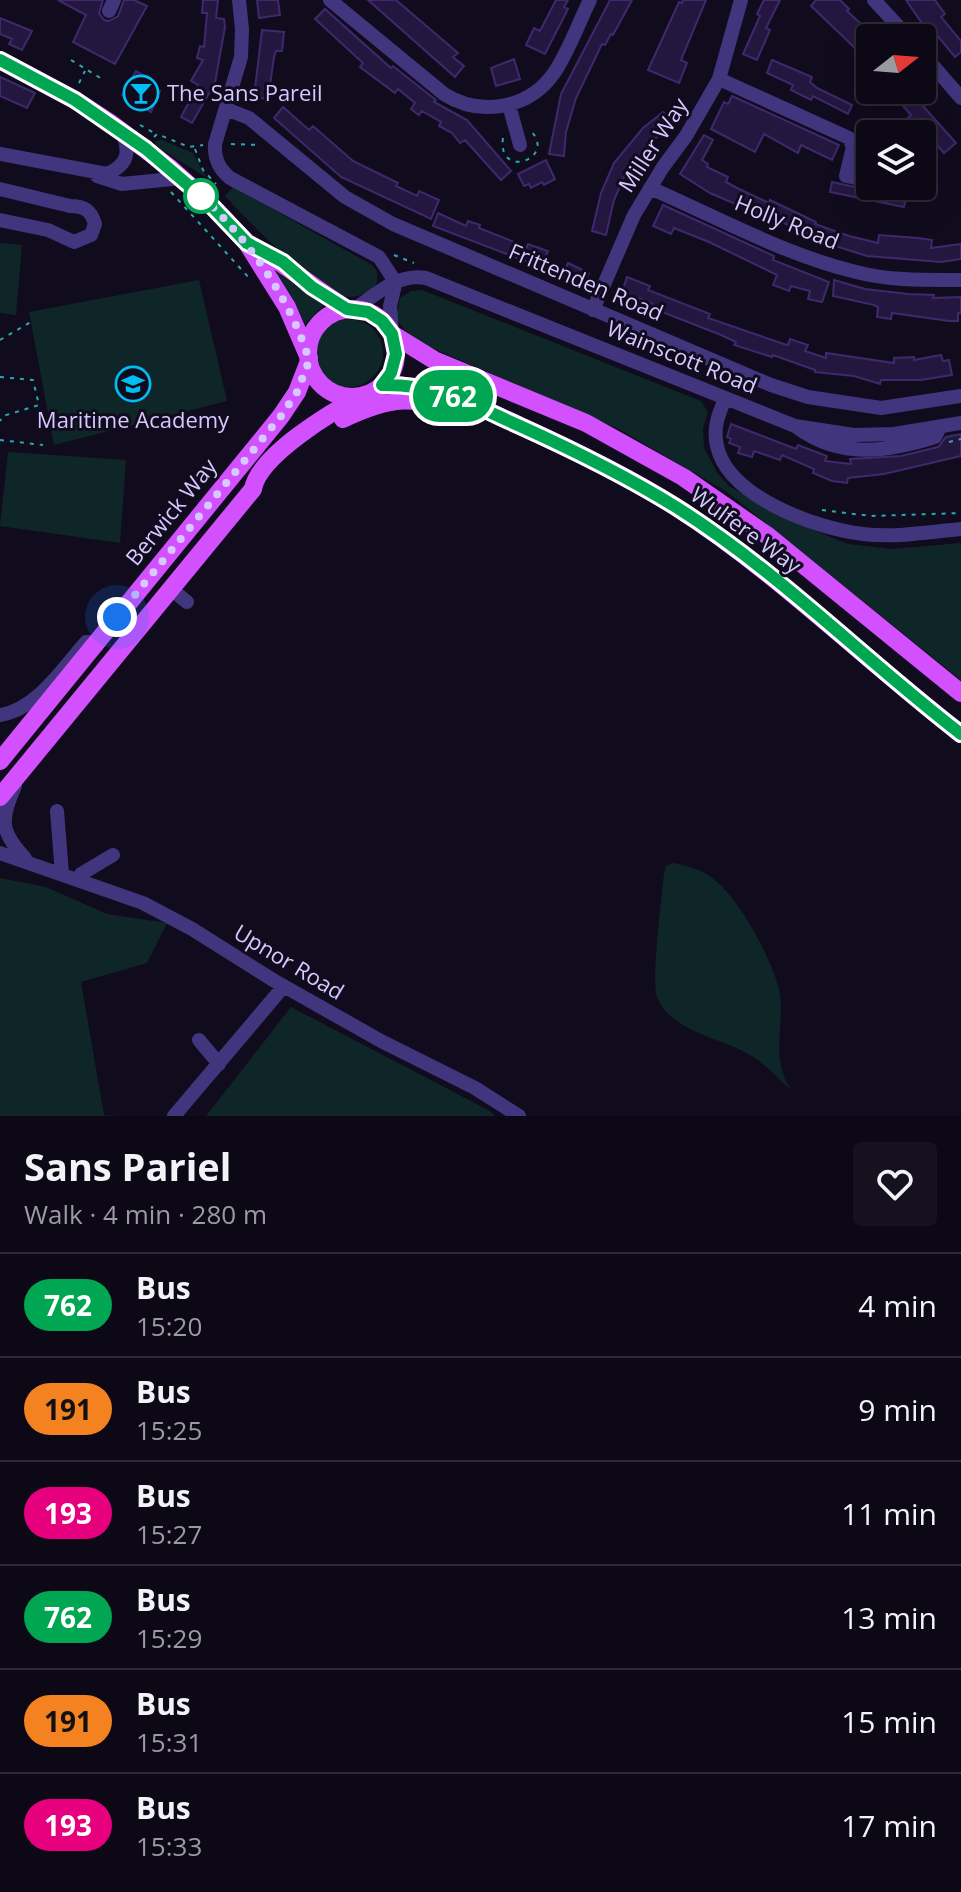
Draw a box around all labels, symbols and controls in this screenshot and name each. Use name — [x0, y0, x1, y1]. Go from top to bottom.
north arrow — [856, 24, 936, 104]
map controls — [856, 24, 936, 200]
bar icon: The Sans Pareil — [122, 74, 160, 112]
place label: The Sans Pareil — [167, 77, 323, 107]
street label: Miller Way — [610, 91, 694, 198]
button: layers — [856, 120, 936, 200]
unlabelled marker — [184, 179, 218, 213]
street label: Holly Road — [731, 187, 844, 256]
street label: Frittenden Road — [505, 235, 668, 327]
street label: Wainscott Road — [603, 312, 762, 400]
school or university icon: Maritime Academy — [114, 365, 152, 403]
line badge: 762 — [407, 370, 499, 422]
text: 762 — [429, 377, 477, 415]
place label: Maritime Academy — [37, 404, 230, 434]
street label: Berwick Way — [118, 451, 223, 571]
street label: Wulfere Way — [685, 479, 809, 580]
your location — [97, 597, 137, 637]
street label: Upnor Road — [229, 916, 350, 1006]
text: Sans Pariel — [24, 1140, 231, 1192]
button: heart — [853, 1142, 937, 1226]
text: Walk · 4 min · 280 m — [24, 1196, 267, 1232]
text: Bus — [136, 1267, 191, 1308]
text: 4 min — [858, 1285, 937, 1326]
text: 762 — [44, 1286, 92, 1324]
text: 15:20 — [136, 1308, 202, 1344]
text: Bus — [136, 1371, 191, 1412]
text: 9 min — [858, 1389, 937, 1430]
text: 191 — [44, 1390, 92, 1428]
text: 15:25 — [136, 1412, 202, 1448]
text: Bus — [136, 1475, 191, 1516]
text: 11 min — [841, 1493, 937, 1534]
text: 193 — [44, 1494, 92, 1532]
text: 15:27 — [136, 1516, 202, 1552]
text: Bus — [136, 1579, 191, 1620]
text: 13 min — [841, 1597, 937, 1638]
text: 762 — [44, 1598, 92, 1636]
text: 15:29 — [136, 1620, 202, 1656]
text: Bus — [136, 1683, 191, 1724]
text: 15 min — [841, 1701, 937, 1742]
text: 191 — [44, 1702, 92, 1740]
text: 15:31 — [136, 1724, 202, 1760]
text: Bus — [136, 1787, 191, 1828]
text: 17 min — [841, 1805, 937, 1846]
text: 193 — [44, 1806, 92, 1844]
text: 15:33 — [136, 1828, 202, 1864]

